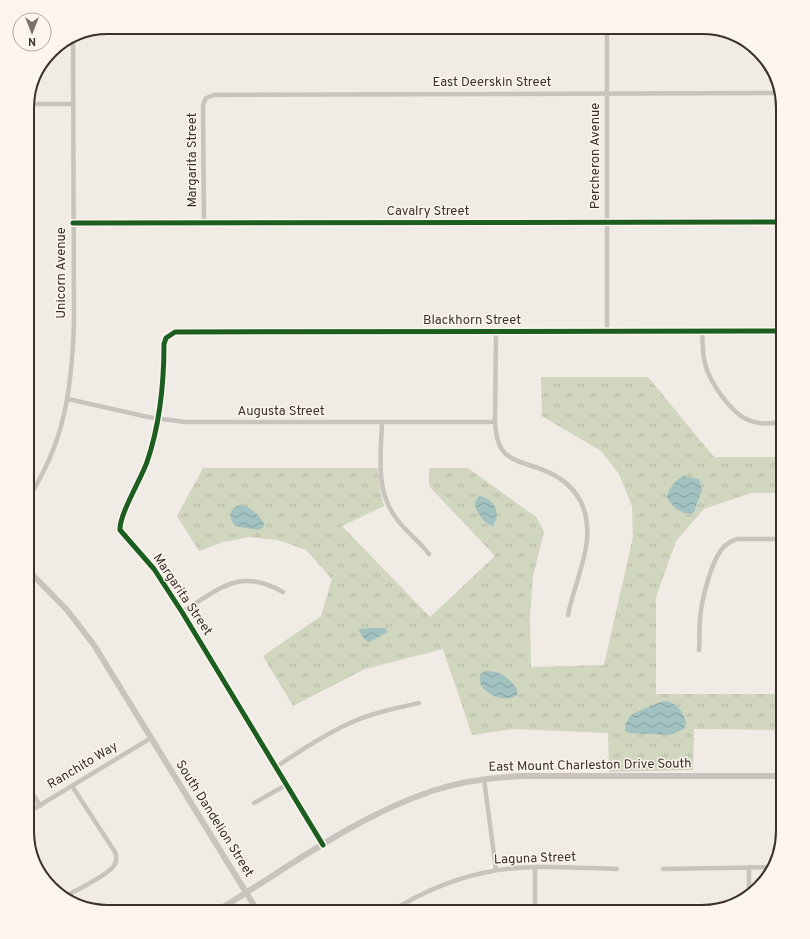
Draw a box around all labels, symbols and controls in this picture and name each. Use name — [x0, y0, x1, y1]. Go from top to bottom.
north arrow — [12, 12, 52, 52]
text: N — [28, 34, 36, 48]
street label: East Deerskin Street — [433, 75, 552, 91]
street label: Percheron Avenue — [588, 103, 604, 209]
street label: Margarita Street — [185, 112, 201, 207]
street label: Cavalry Street — [387, 204, 469, 220]
street label: Unicorn Avenue — [54, 227, 70, 319]
street label: Blackhorn Street — [423, 313, 521, 329]
street label: Augusta Street — [237, 404, 325, 420]
street label: Margarita Street — [149, 551, 215, 639]
street label: Ranchito Way — [45, 739, 121, 793]
street label: East Mount Charleston Drive South — [488, 756, 692, 776]
street label: South Dandelion Street — [172, 758, 257, 880]
street label: Laguna Street — [494, 850, 576, 868]

